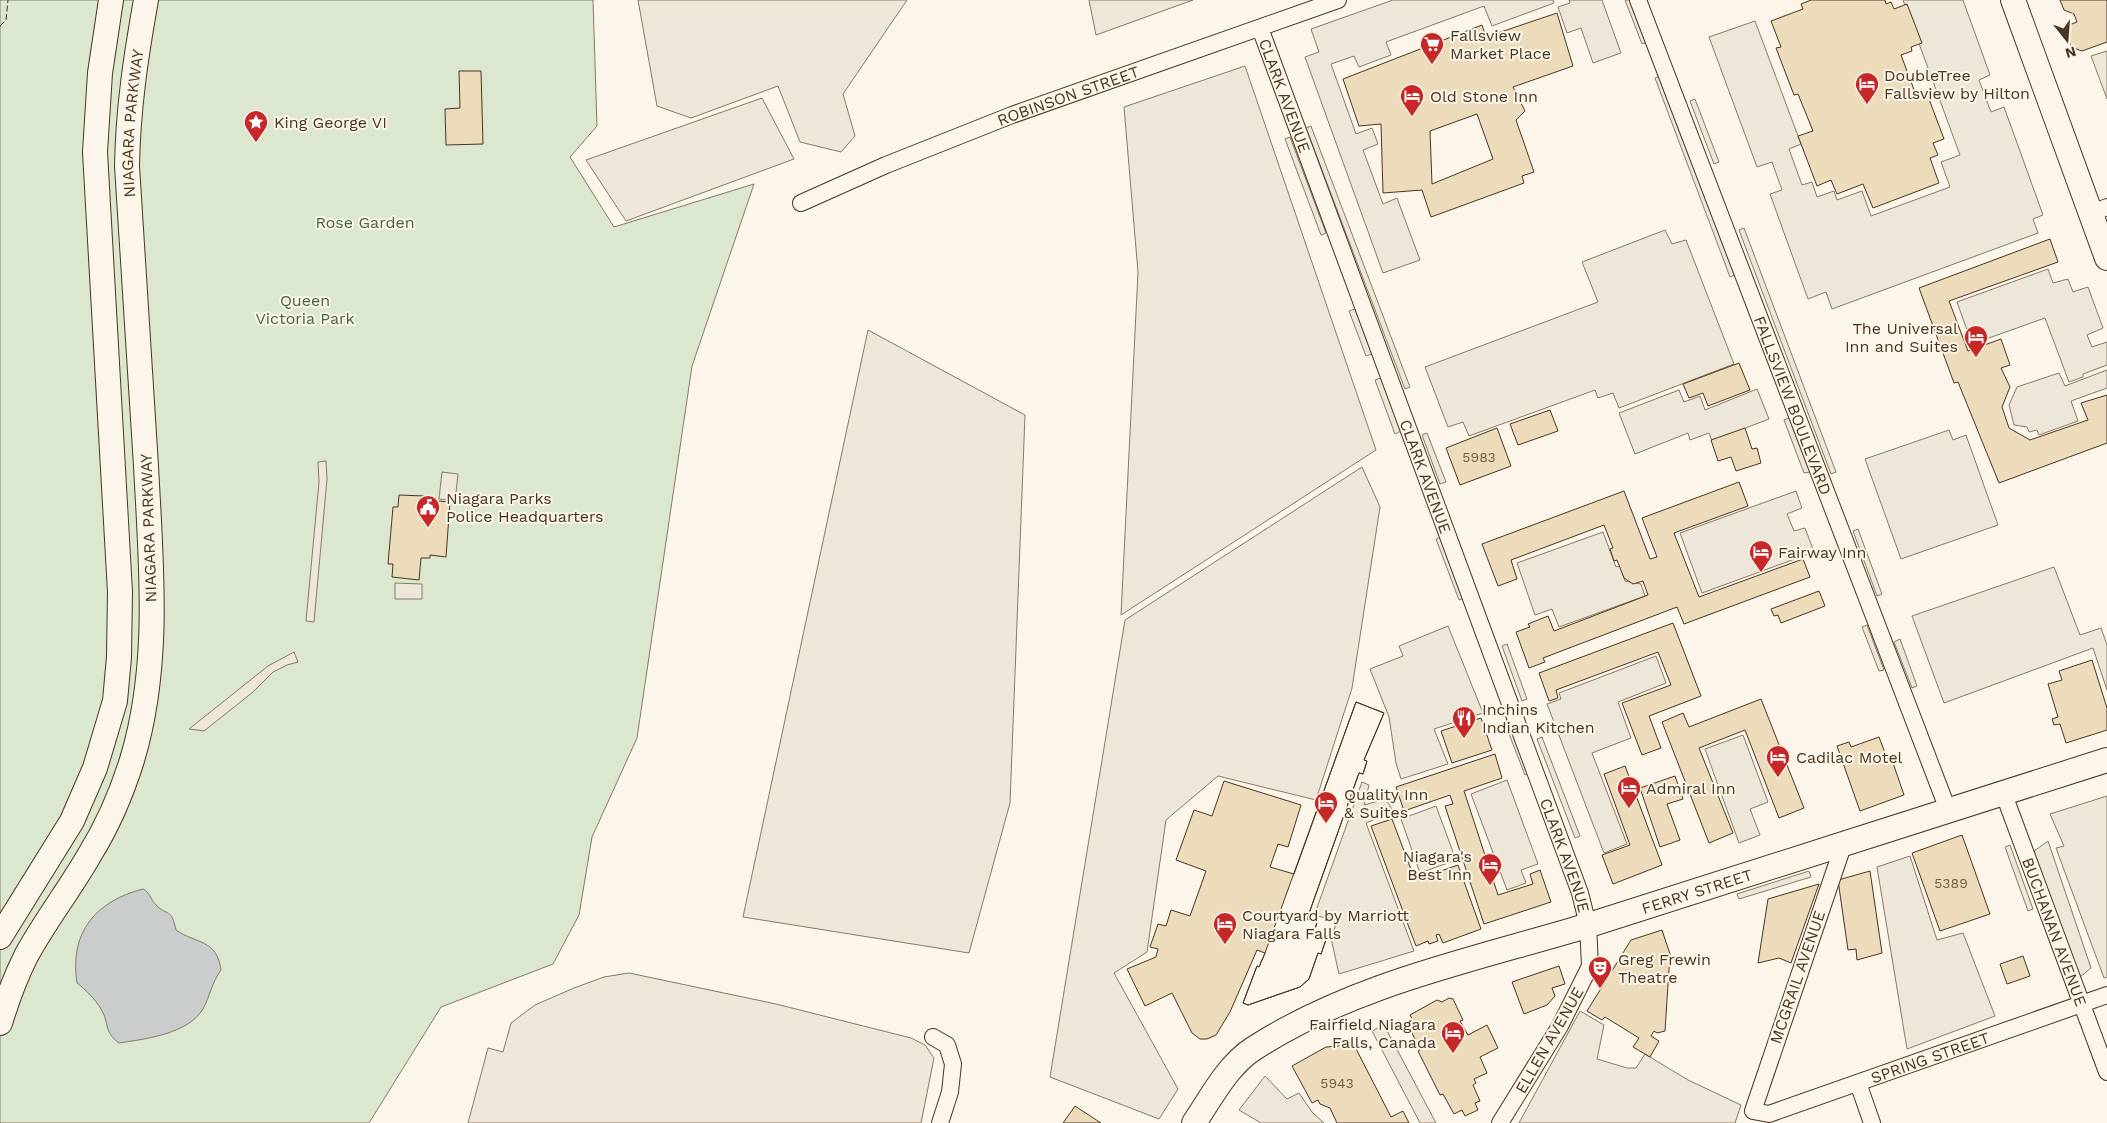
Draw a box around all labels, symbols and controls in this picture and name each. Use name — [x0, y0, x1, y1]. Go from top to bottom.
north arrow — [2042, 15, 2092, 65]
place label: Fallsview Market Place — [1450, 26, 1551, 63]
supermarket icon: Fallsview Market Place — [1419, 31, 1445, 65]
street label: CLARK AVENUE — [1255, 36, 1314, 155]
text: N — [2064, 43, 2078, 62]
street label: NIAGARA PARKWAY — [118, 48, 148, 198]
street label: ROBINSON STREET — [995, 62, 1142, 130]
place label: DoubleTree Fallsview by Hilton — [1884, 66, 2030, 103]
hotel icon: DoubleTree Fallsview by Hilton — [1854, 71, 1880, 105]
hotel icon: Old Stone Inn — [1399, 83, 1425, 117]
place label: Old Stone Inn — [1430, 87, 1538, 106]
place icon: King George VI — [243, 109, 269, 143]
place label: King George VI — [274, 113, 387, 132]
park label: Rose Garden — [315, 213, 415, 232]
park label: Queen Victoria Park — [255, 291, 355, 328]
street label: FALLSVIEW BOULEVARD — [1750, 313, 1835, 498]
place label: The Universal Inn and Suites — [1845, 319, 1958, 356]
hotel icon: The Universal Inn and Suites — [1963, 324, 1989, 358]
street label: CLARK AVENUE — [1396, 417, 1455, 536]
house number: 5983 — [1462, 449, 1496, 465]
street label: NIAGARA PARKWAY — [136, 453, 161, 603]
place label: Niagara Parks Police Headquarters — [446, 489, 604, 526]
public building icon: Niagara Parks Police Headquarters — [415, 494, 441, 528]
hotel icon: Fairway Inn — [1748, 539, 1774, 573]
place label: Fairway Inn — [1778, 543, 1866, 562]
place label: Inchins Indian Kitchen — [1482, 700, 1595, 737]
restaurant icon: Inchins Indian Kitchen — [1451, 705, 1477, 739]
hotel icon: Cadilac Motel — [1765, 744, 1791, 778]
place label: Cadilac Motel — [1796, 748, 1903, 767]
hotel icon: Admiral Inn — [1616, 775, 1642, 809]
place label: Admiral Inn — [1646, 779, 1736, 798]
place label: Quality Inn & Suites — [1344, 785, 1429, 822]
hotel icon: Quality Inn & Suites — [1313, 790, 1339, 824]
street label: CLARK AVENUE — [1536, 796, 1594, 915]
place label: Niagara's Best Inn — [1403, 847, 1472, 884]
hotel icon: Niagara's Best Inn — [1477, 852, 1503, 886]
street label: BUCHANAN AVENUE — [2018, 855, 2091, 1009]
street label: FERRY STREET — [1639, 865, 1755, 918]
house number: 5389 — [1934, 875, 1968, 891]
place label: Courtyard by Marriott Niagara Falls — [1242, 906, 1409, 943]
street label: MCGRAIL AVENUE — [1766, 908, 1829, 1046]
hotel icon: Courtyard by Marriott Niagara Falls — [1212, 911, 1238, 945]
place label: Greg Frewin Theatre — [1618, 950, 1711, 987]
theatre icon: Greg Frewin Theatre — [1587, 955, 1613, 989]
street label: ELLEN AVENUE — [1511, 984, 1588, 1097]
place label: Fairfield Niagara Falls, Canada — [1309, 1015, 1436, 1052]
hotel icon: Fairfield Niagara Falls, Canada — [1440, 1020, 1466, 1054]
street label: SPRING STREET — [1868, 1028, 1992, 1087]
house number: 5943 — [1320, 1075, 1354, 1091]

